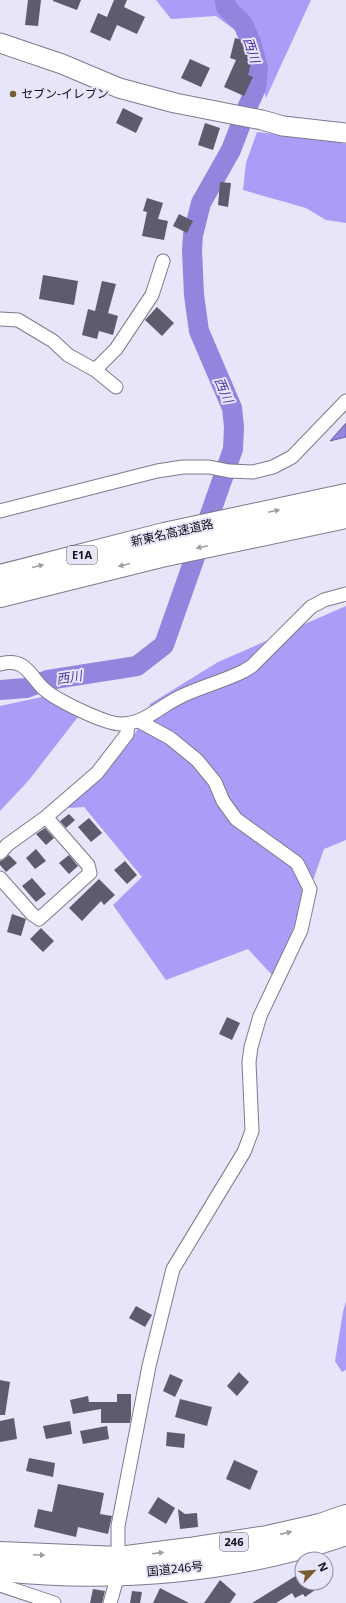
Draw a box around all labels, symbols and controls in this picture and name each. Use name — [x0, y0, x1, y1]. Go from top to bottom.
water label: 西川 — [239, 35, 265, 67]
place label: セブン-イレブン — [21, 85, 109, 102]
marker: セブン-イレブン — [8, 89, 18, 99]
water label: 西川 — [211, 375, 238, 407]
one-way arrow — [268, 507, 280, 513]
street label: 新東名高速道路 — [129, 515, 215, 550]
one-way arrow — [196, 545, 208, 551]
road number: E1A — [67, 546, 97, 564]
one-way arrow — [32, 563, 44, 569]
one-way arrow — [117, 563, 130, 569]
water label: 西川 — [55, 666, 85, 688]
one-way arrow — [280, 1529, 292, 1535]
road number: 246 — [220, 1533, 248, 1551]
one-way arrow — [152, 1550, 164, 1556]
north arrow — [294, 1551, 334, 1591]
one-way arrow — [33, 1552, 45, 1559]
street label: 国道246号 — [146, 1557, 204, 1580]
text: N — [315, 1559, 332, 1574]

